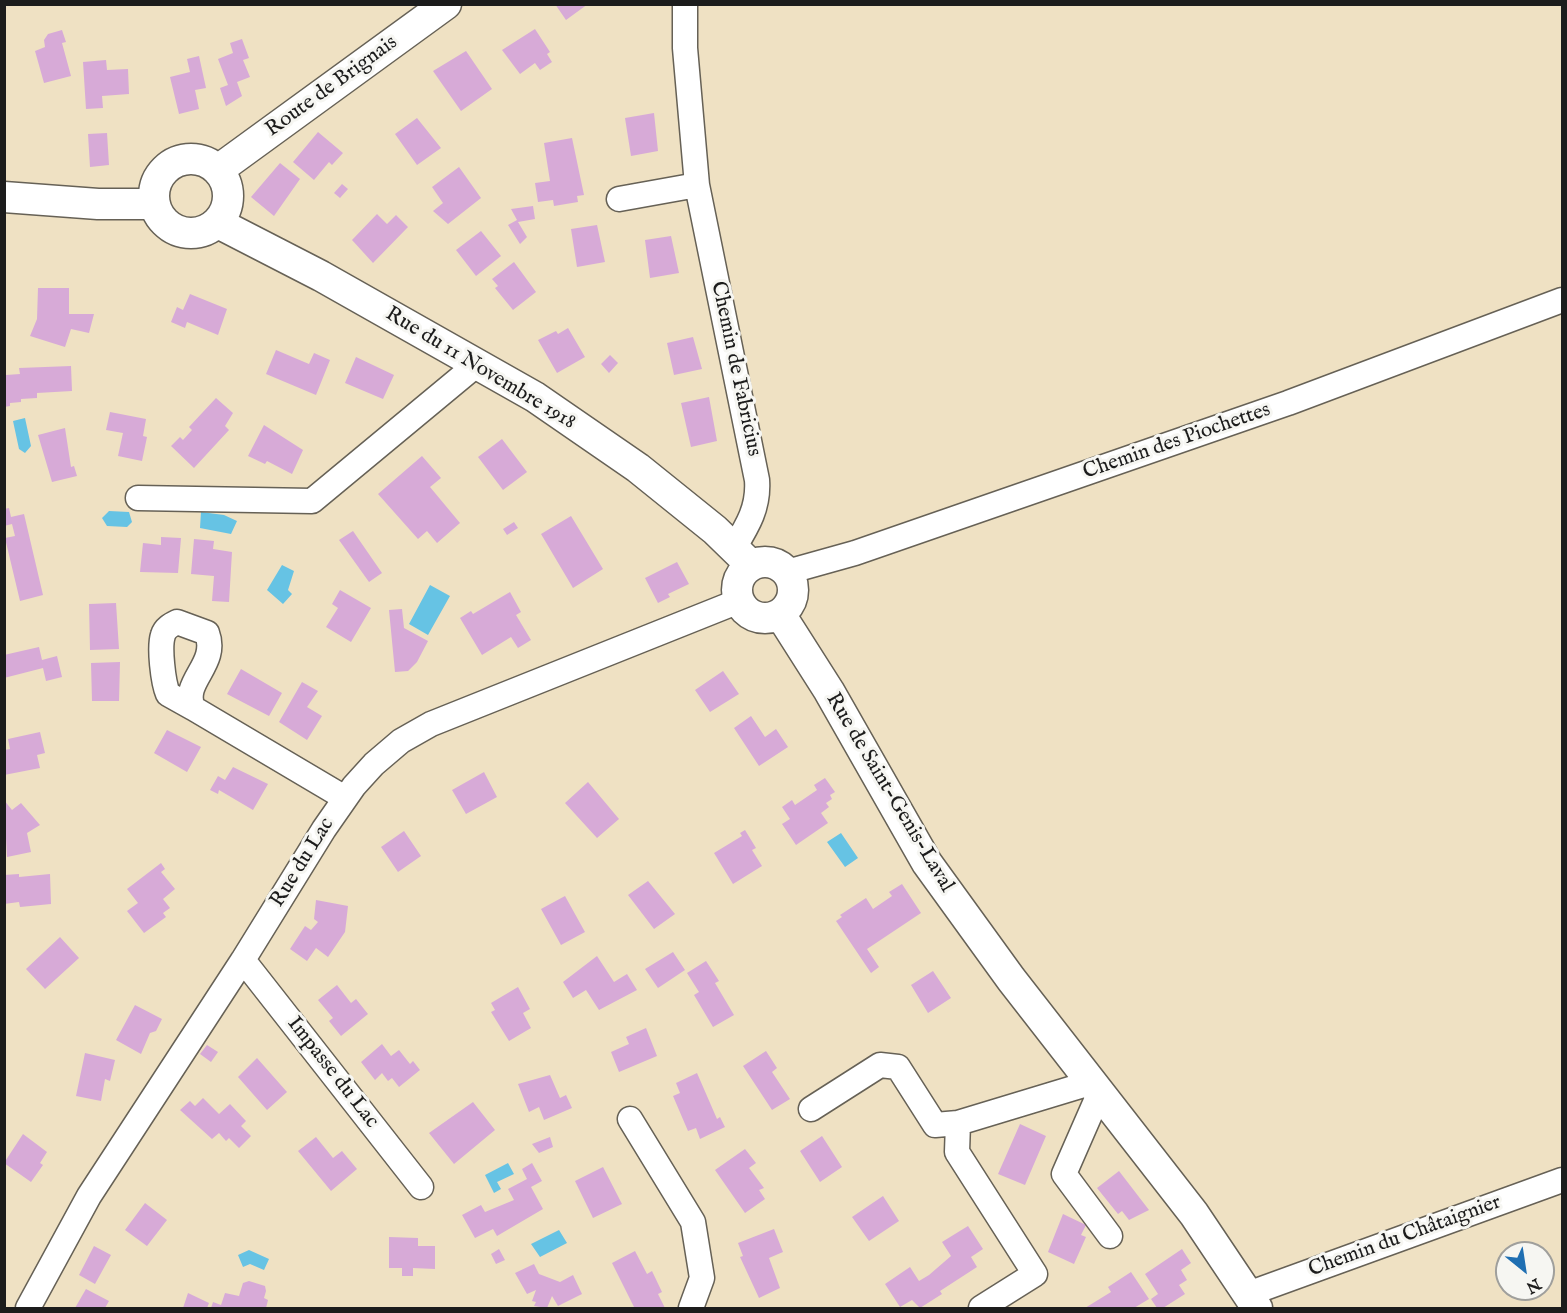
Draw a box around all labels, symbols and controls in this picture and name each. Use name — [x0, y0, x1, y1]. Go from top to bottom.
street label: Route de Brignais — [261, 31, 403, 143]
street label: Chemin de Fabricius — [704, 279, 766, 459]
street label: Rue du 11 Novembre 1918 — [380, 302, 580, 436]
street label: Chemin des Piochettes — [1080, 398, 1274, 486]
street label: Rue de Saint-Genis-Laval — [819, 689, 959, 897]
street label: Rue du Lac — [266, 814, 340, 912]
street label: Impasse du Lac — [281, 1012, 383, 1134]
street label: Chemin du Châtaignier — [1305, 1191, 1505, 1283]
north arrow — [1495, 1241, 1555, 1301]
text: N — [1522, 1273, 1544, 1297]

